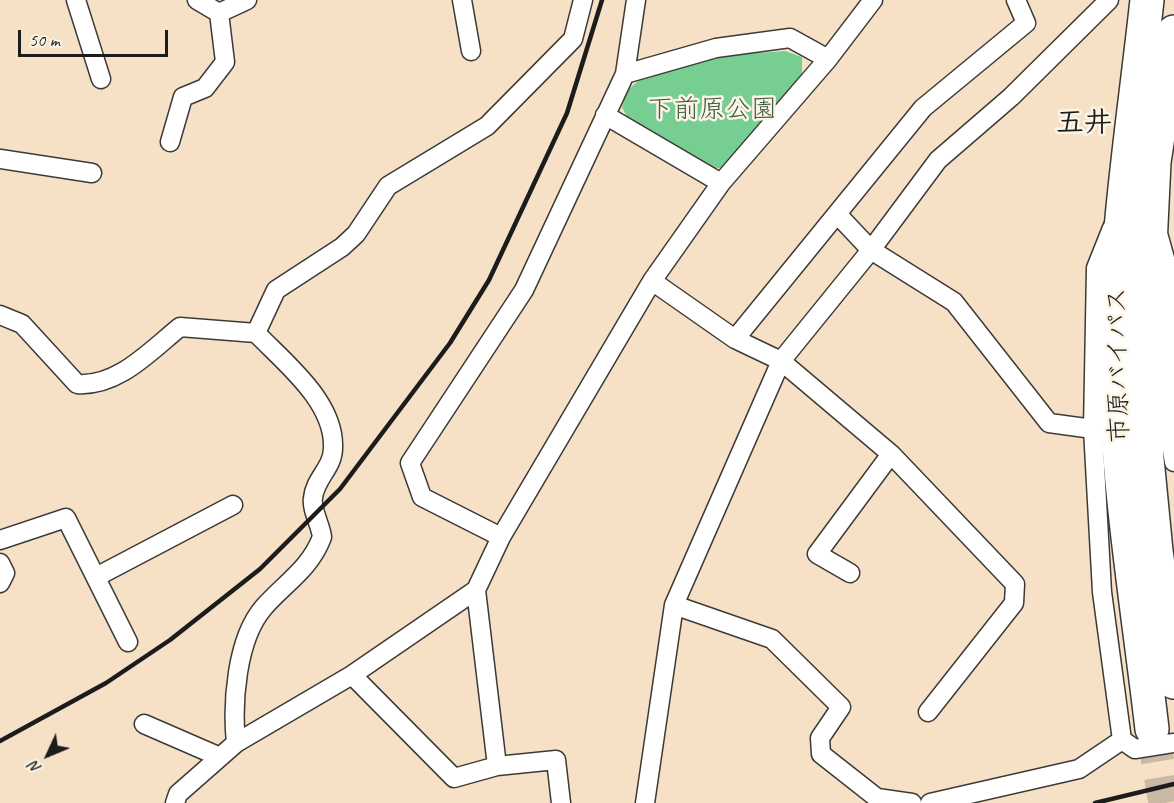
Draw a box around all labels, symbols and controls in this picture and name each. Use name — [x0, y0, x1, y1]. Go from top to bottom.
scale bar — [21, 18, 171, 56]
text: 50 m — [29, 29, 60, 51]
park label: 下前原公園 — [647, 94, 777, 126]
district label: 五井 — [1056, 107, 1112, 141]
street label: 市原バイパス — [1102, 287, 1136, 443]
north arrow — [18, 725, 78, 785]
text: N — [24, 757, 46, 778]

